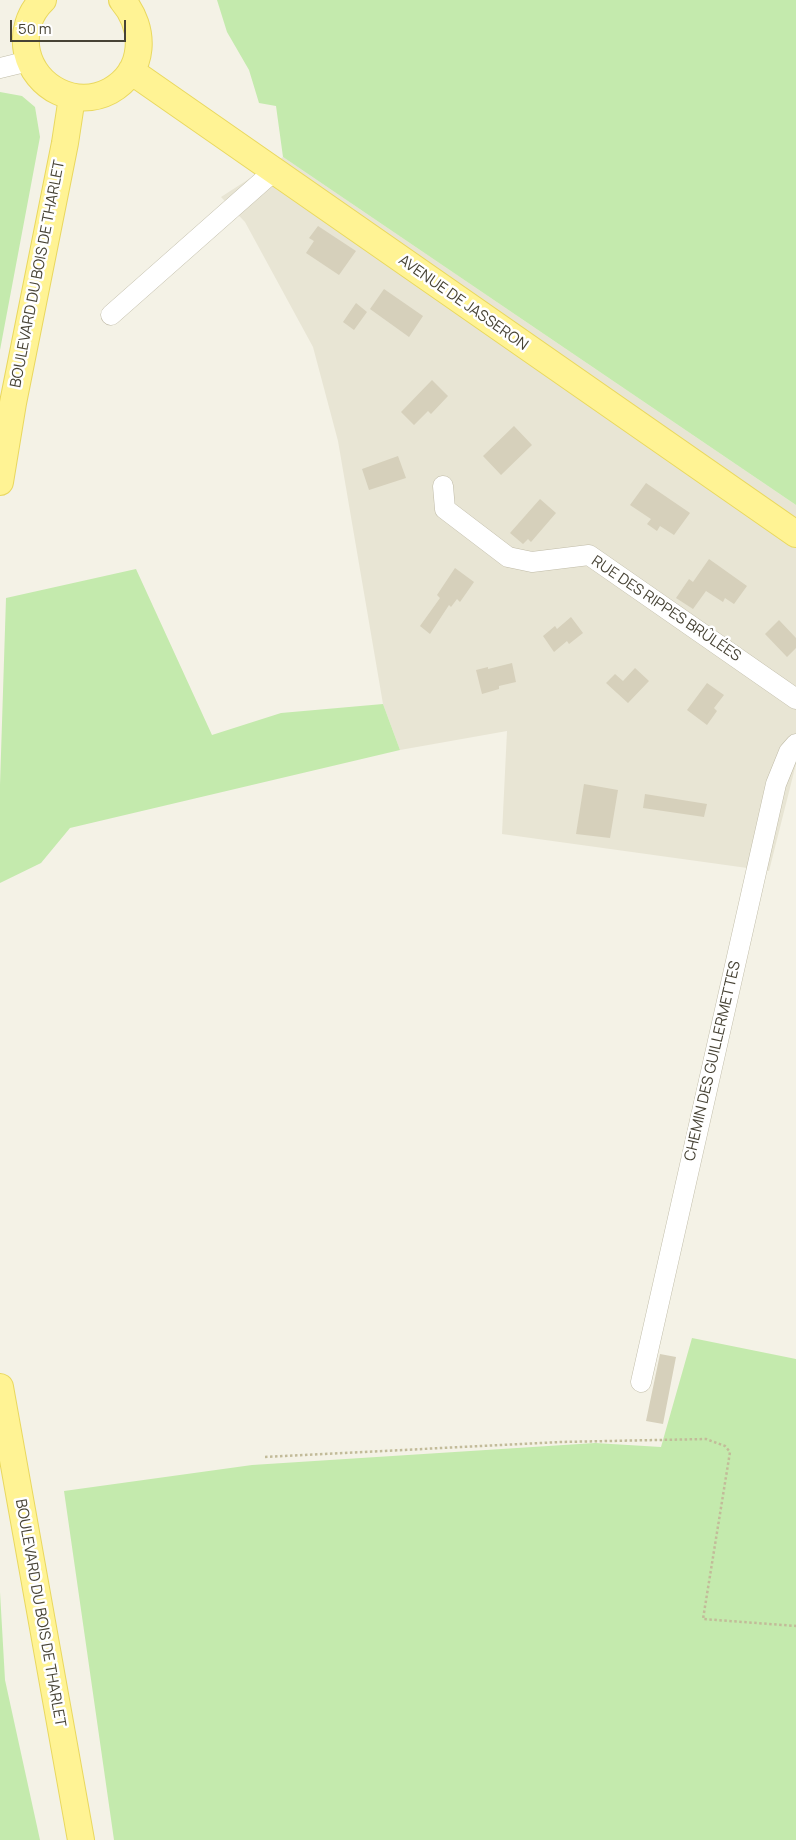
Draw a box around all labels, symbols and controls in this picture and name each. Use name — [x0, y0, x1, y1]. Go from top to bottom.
scale bar — [12, 10, 129, 42]
text: 50 m — [18, 18, 52, 39]
street label: BOULEVARD DU BOIS DE THARLET — [7, 159, 69, 389]
street label: AVENUE DE JASSERON — [395, 252, 531, 354]
street label: RUE DES RIPPES BRÛLÉES — [588, 552, 744, 666]
street label: CHEMIN DES GUILLERMETTES — [681, 959, 745, 1163]
street label: BOULEVARD DU BOIS DE THARLET — [11, 1498, 69, 1728]

